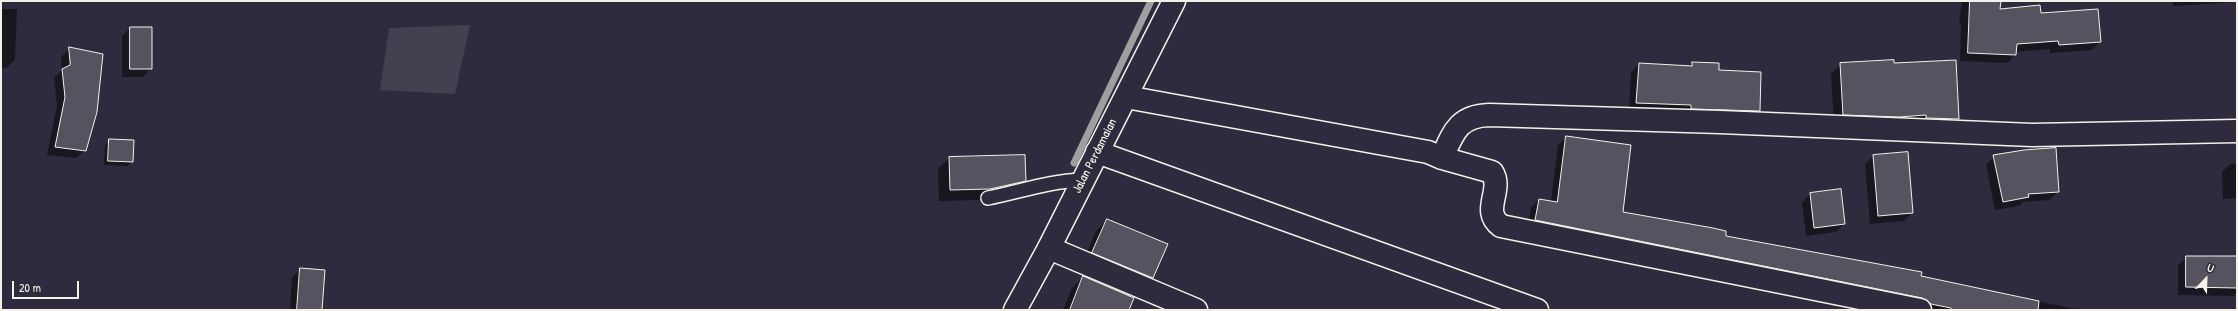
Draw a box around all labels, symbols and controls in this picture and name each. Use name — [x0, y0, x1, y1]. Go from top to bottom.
street label: Jalan Perdamaian — [1069, 116, 1121, 196]
north arrow — [2186, 259, 2226, 299]
text: U — [2205, 260, 2216, 276]
scale bar — [14, 273, 81, 299]
text: 20 m — [19, 279, 41, 296]

